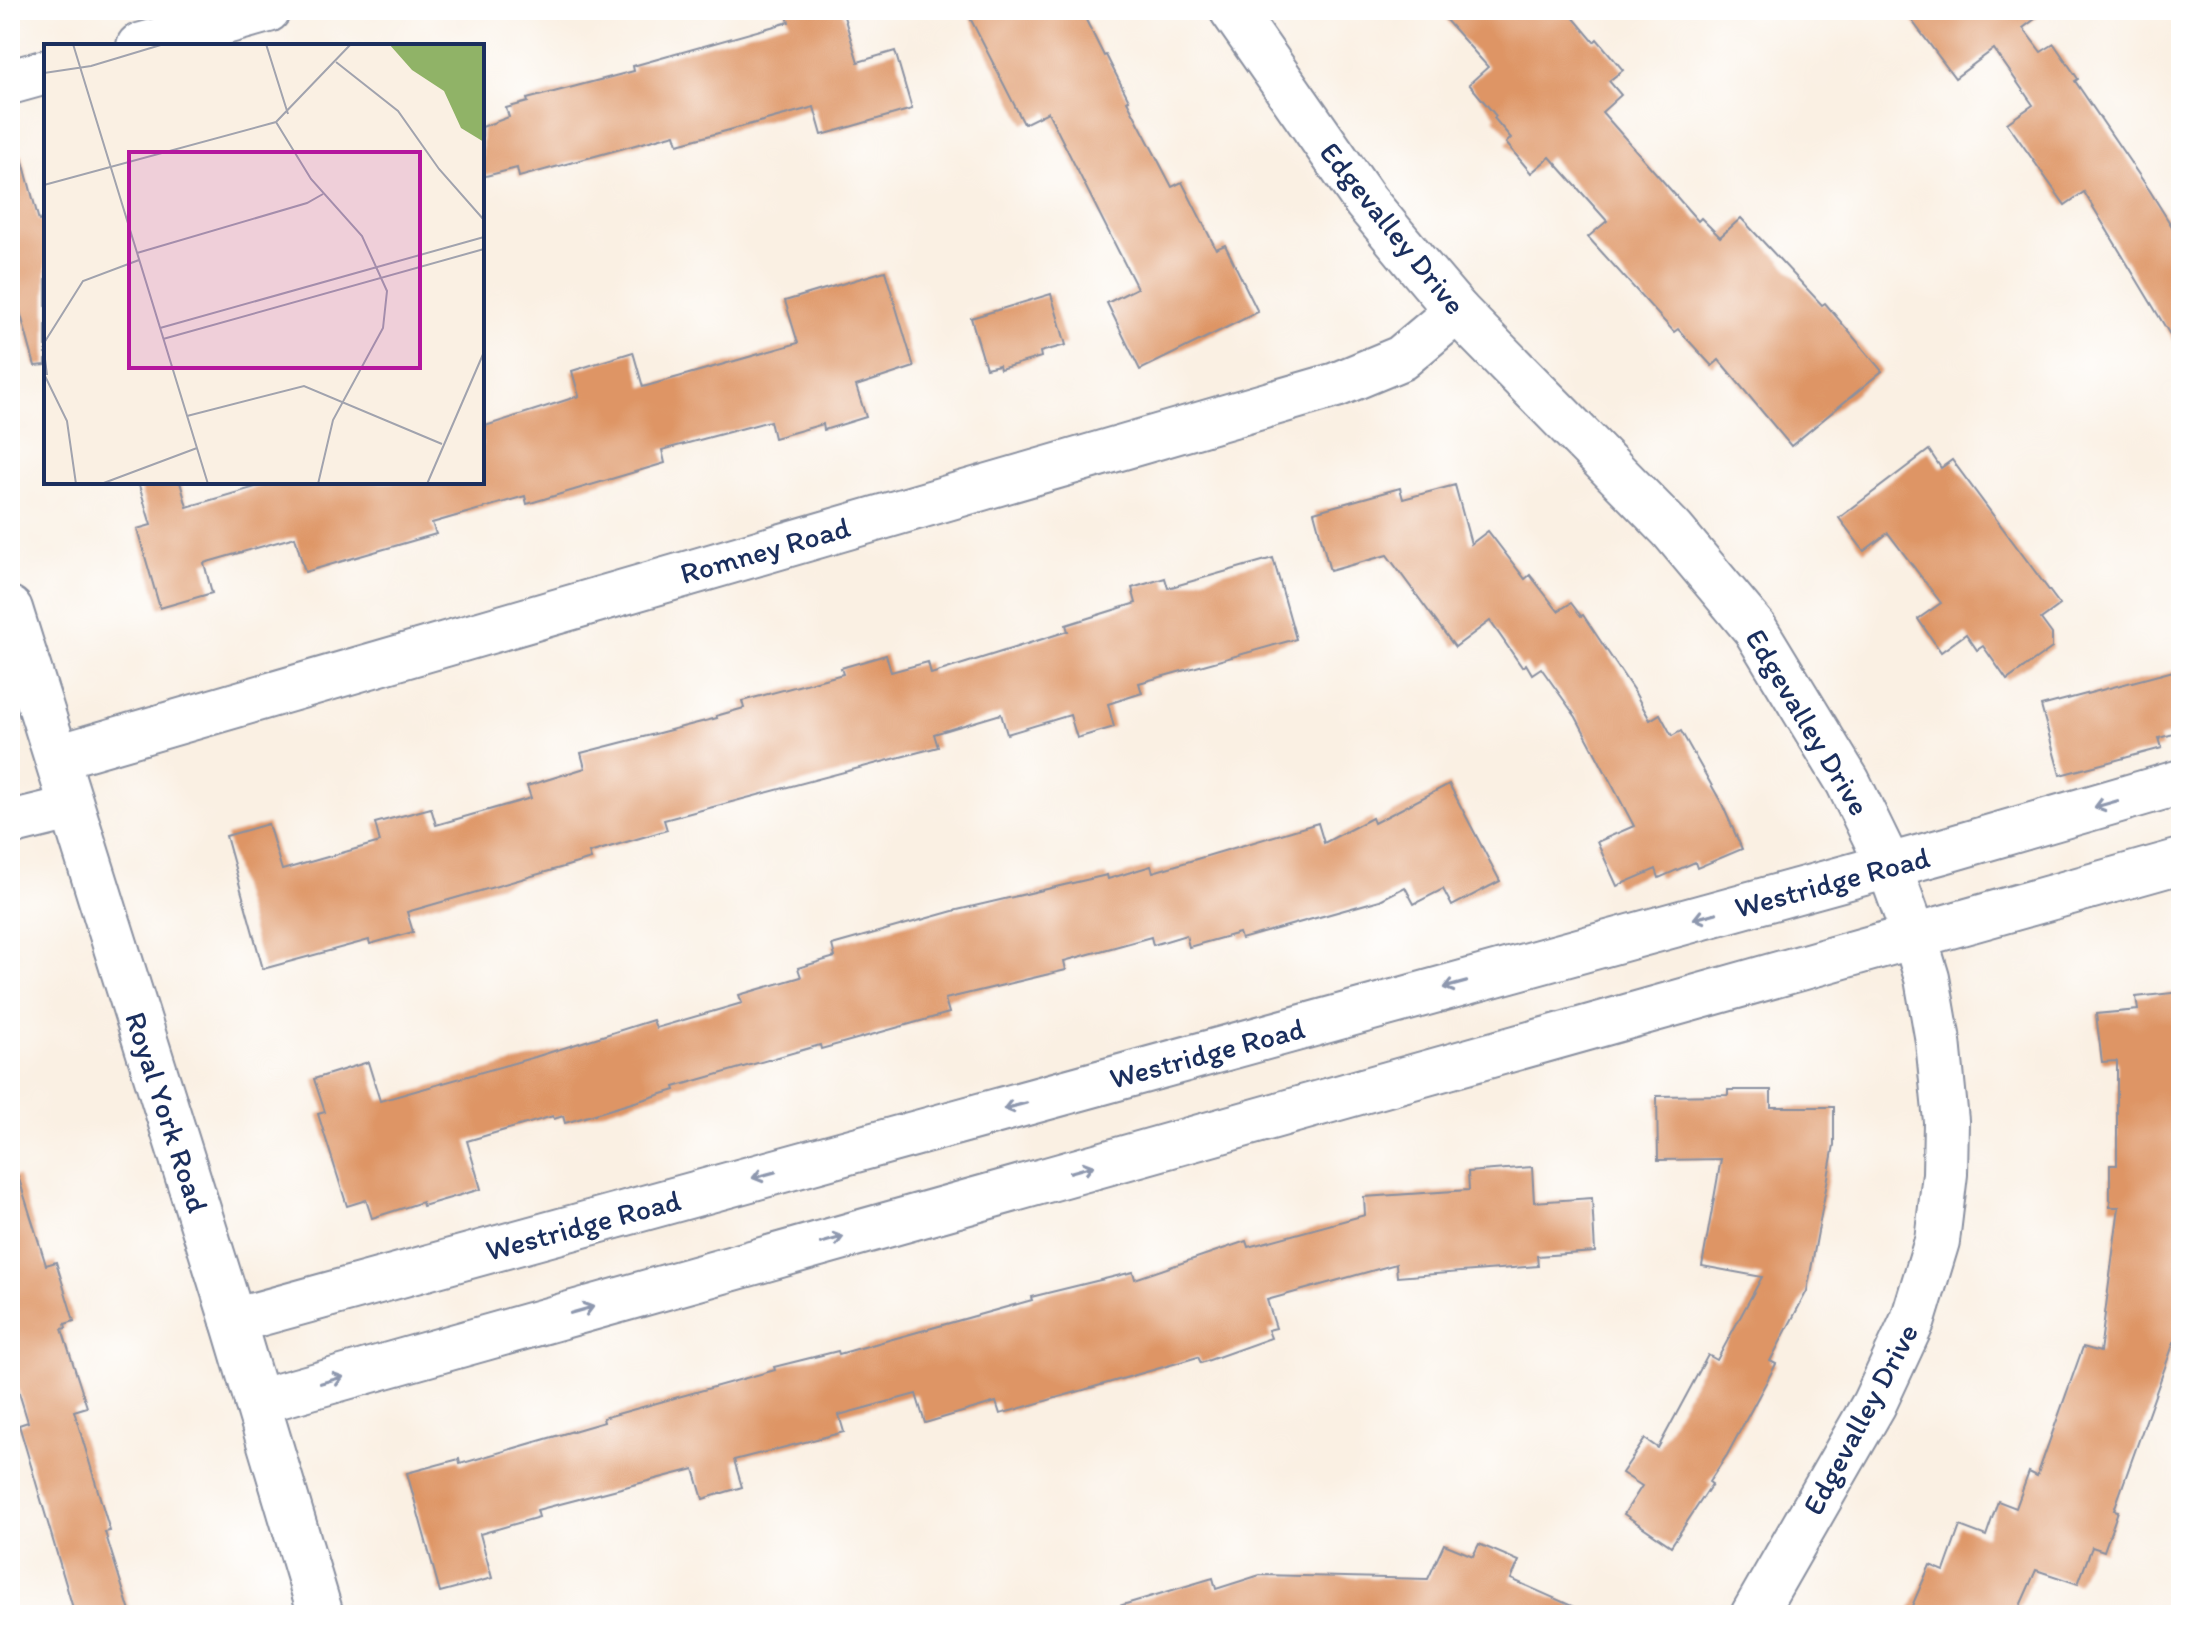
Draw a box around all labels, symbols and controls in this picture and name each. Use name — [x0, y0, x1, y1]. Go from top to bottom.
inset map — [44, 44, 484, 484]
street label: Edgevalley Drive — [1312, 134, 1474, 322]
street label: Romney Road — [676, 508, 855, 592]
street label: Edgevalley Drive — [1738, 622, 1878, 822]
one-way arrow — [2094, 797, 2120, 812]
street label: Westridge Road — [1730, 838, 1934, 926]
one-way arrow — [1693, 910, 1719, 925]
one-way arrow — [1442, 979, 1468, 994]
street label: Royal York Road — [117, 1007, 217, 1217]
street label: Westridge Road — [1105, 1009, 1309, 1097]
one-way arrow — [1003, 1100, 1028, 1114]
one-way arrow — [1069, 1161, 1095, 1176]
one-way arrow — [752, 1168, 778, 1183]
street label: Westridge Road — [481, 1181, 685, 1269]
one-way arrow — [819, 1231, 845, 1246]
one-way arrow — [568, 1302, 594, 1317]
street label: Edgevalley Drive — [1794, 1317, 1926, 1521]
one-way arrow — [318, 1372, 344, 1387]

